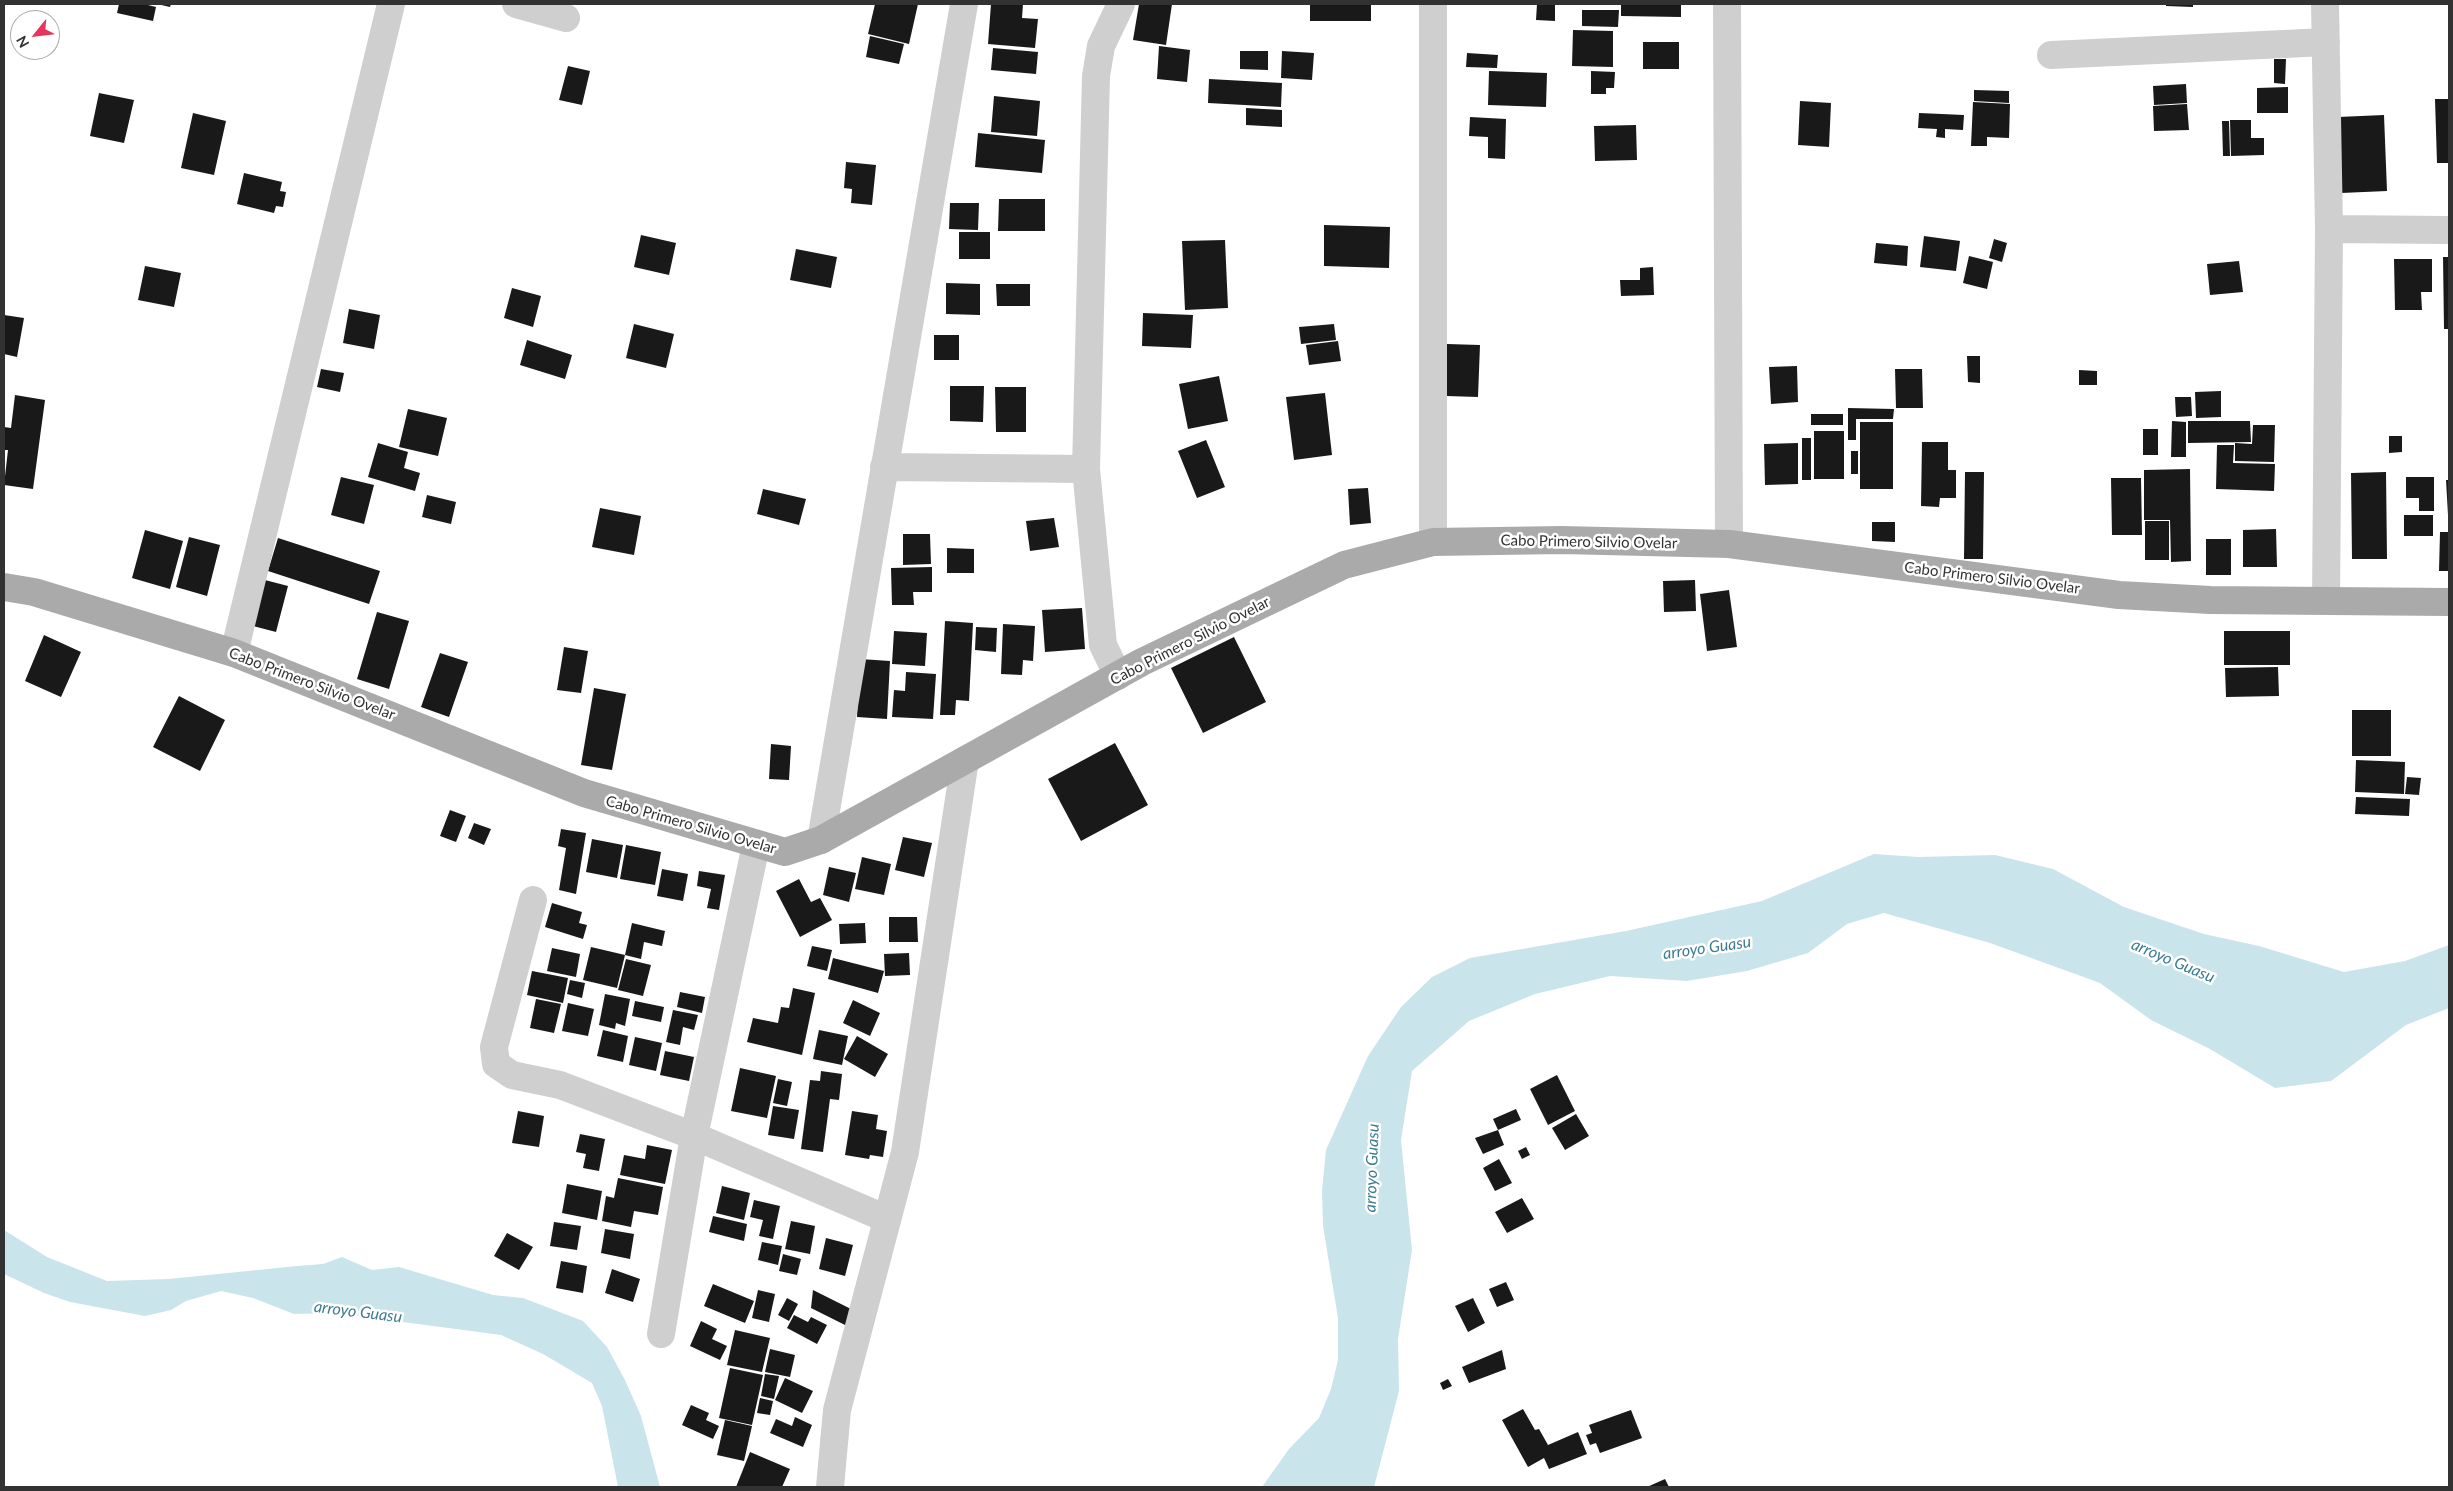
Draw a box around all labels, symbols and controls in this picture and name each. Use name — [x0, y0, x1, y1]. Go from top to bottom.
north arrow — [10, 10, 60, 60]
text: N — [12, 33, 32, 51]
street label: Cabo Primero Silvio Ovelar — [1501, 531, 1677, 553]
street label: Cabo Primero Silvio Ovelar — [1903, 558, 2081, 598]
street label: Cabo Primero Silvio Ovelar — [1107, 593, 1273, 689]
street label: Cabo Primero Silvio Ovelar — [226, 644, 398, 724]
street label: Cabo Primero Silvio Ovelar — [604, 792, 778, 858]
water label: arroyo Guasu — [1662, 932, 1752, 964]
water label: arroyo Guasu — [2128, 935, 2218, 987]
water label: arroyo Guasu — [1361, 1123, 1383, 1213]
water label: arroyo Guasu — [313, 1297, 403, 1327]

